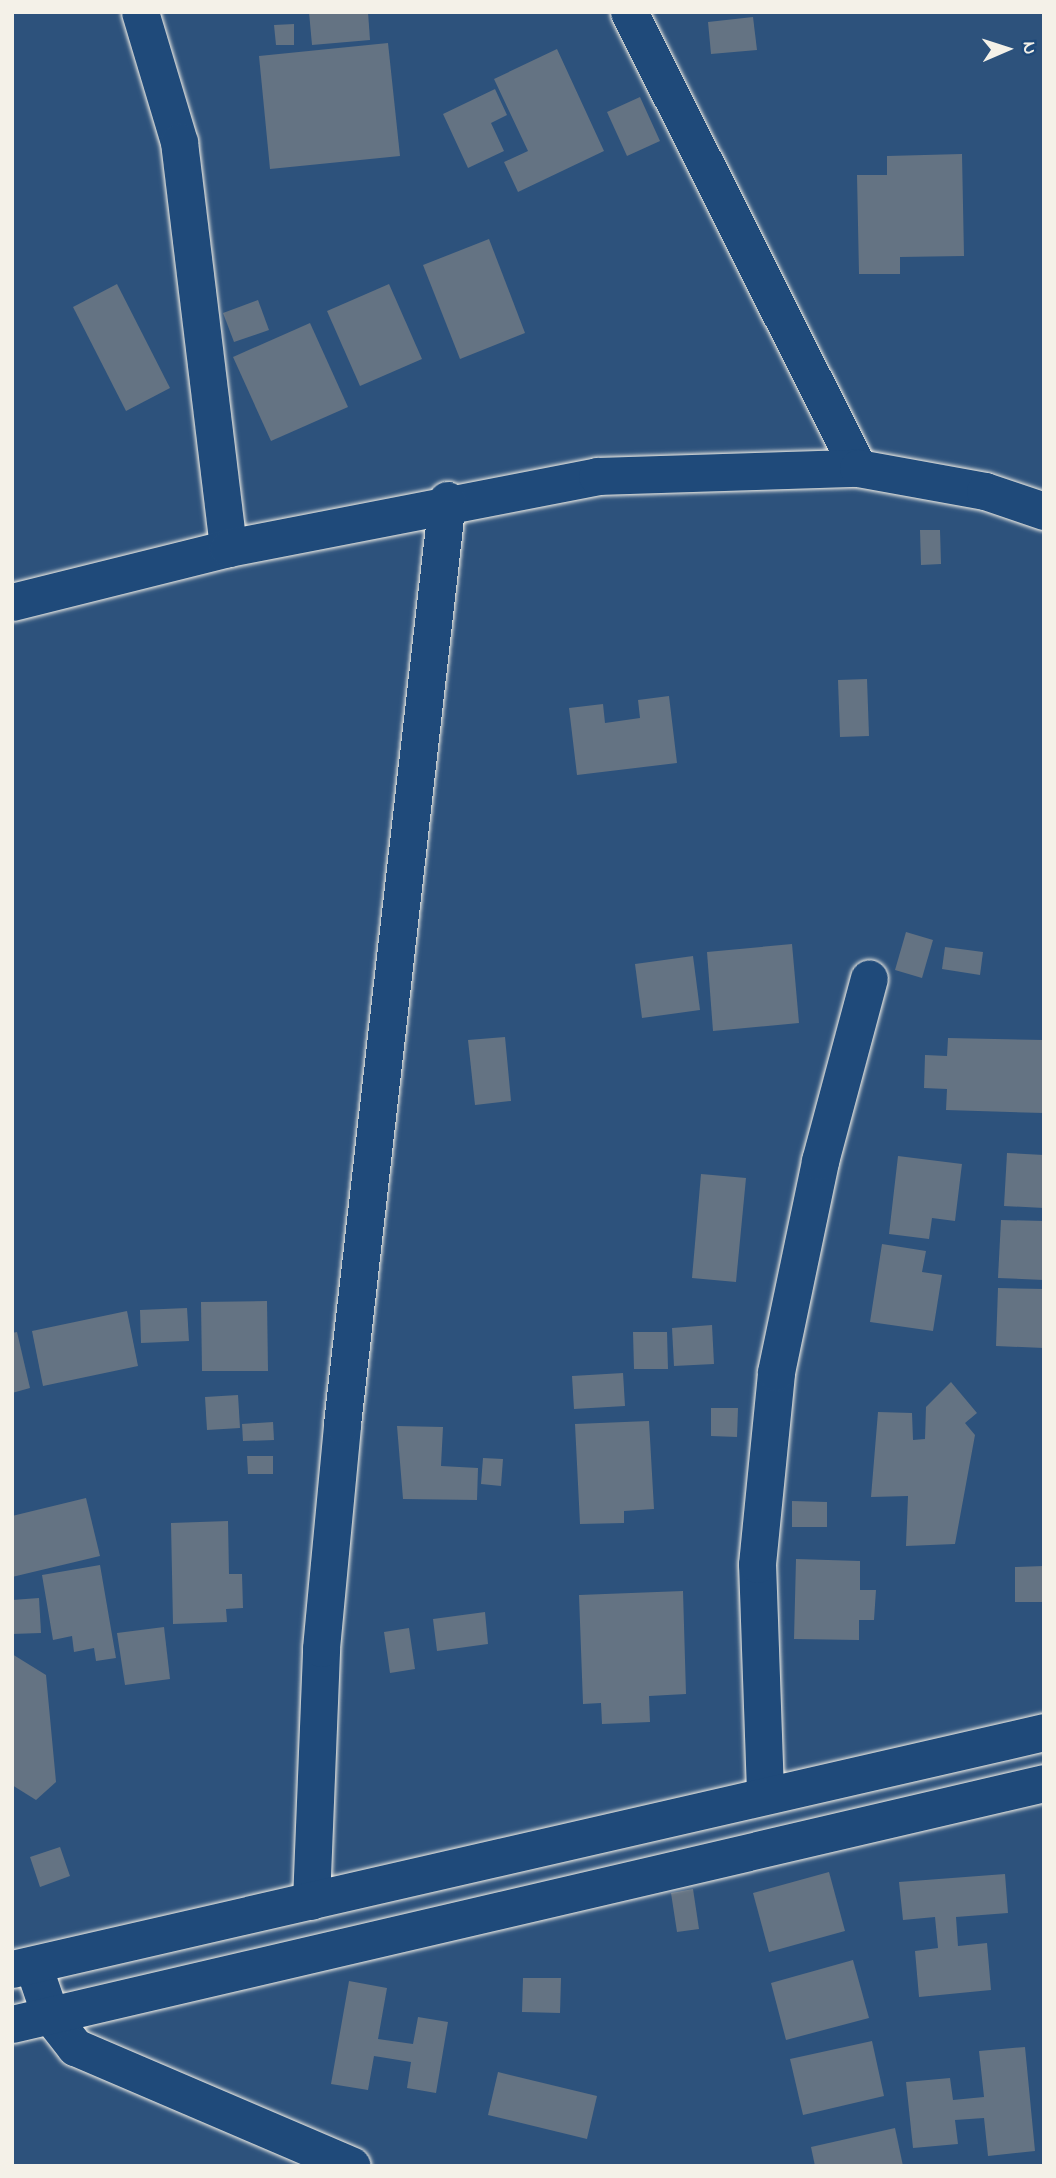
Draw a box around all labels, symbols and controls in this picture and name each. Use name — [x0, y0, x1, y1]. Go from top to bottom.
north arrow — [972, 14, 1042, 84]
text: N — [1015, 41, 1042, 55]

